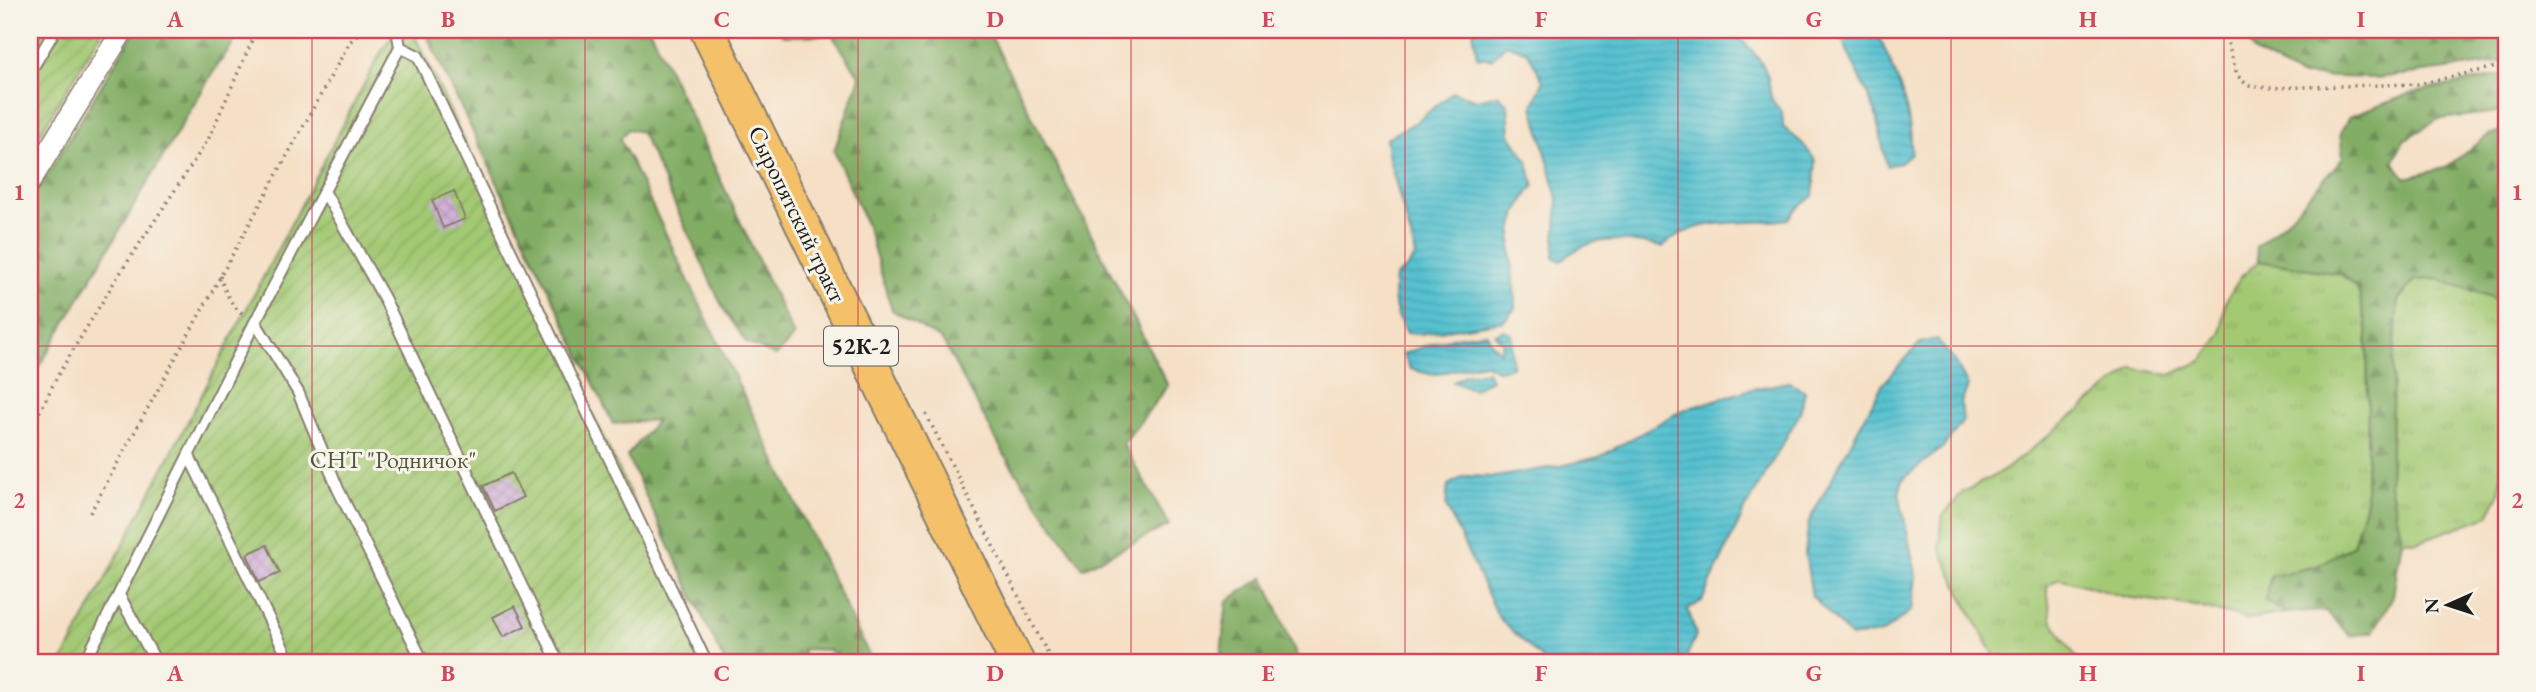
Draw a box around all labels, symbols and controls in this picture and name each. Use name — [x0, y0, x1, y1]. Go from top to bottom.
text: A — [166, 4, 184, 34]
text: B — [441, 4, 455, 34]
text: C — [714, 4, 730, 34]
text: D — [986, 4, 1004, 34]
text: E — [1261, 4, 1275, 34]
text: F — [1535, 4, 1548, 34]
text: G — [1806, 4, 1822, 34]
text: H — [2079, 4, 2097, 34]
text: I — [2357, 4, 2365, 34]
street label: Сыропятский тракт — [741, 121, 854, 307]
text: 1 — [13, 177, 25, 207]
text: 1 — [2511, 177, 2523, 207]
road number: 52К-2 — [824, 326, 898, 366]
park label: СНТ "Родничок" — [310, 444, 476, 475]
text: 2 — [13, 485, 25, 515]
text: 2 — [2511, 485, 2523, 515]
north arrow — [2414, 570, 2484, 640]
text: N — [2419, 597, 2444, 614]
text: A — [166, 658, 184, 688]
text: B — [441, 658, 455, 688]
text: C — [714, 658, 730, 688]
text: D — [986, 658, 1004, 688]
text: E — [1261, 658, 1275, 688]
text: F — [1535, 658, 1548, 688]
text: G — [1806, 658, 1822, 688]
text: H — [2079, 658, 2097, 688]
text: I — [2357, 658, 2365, 688]

